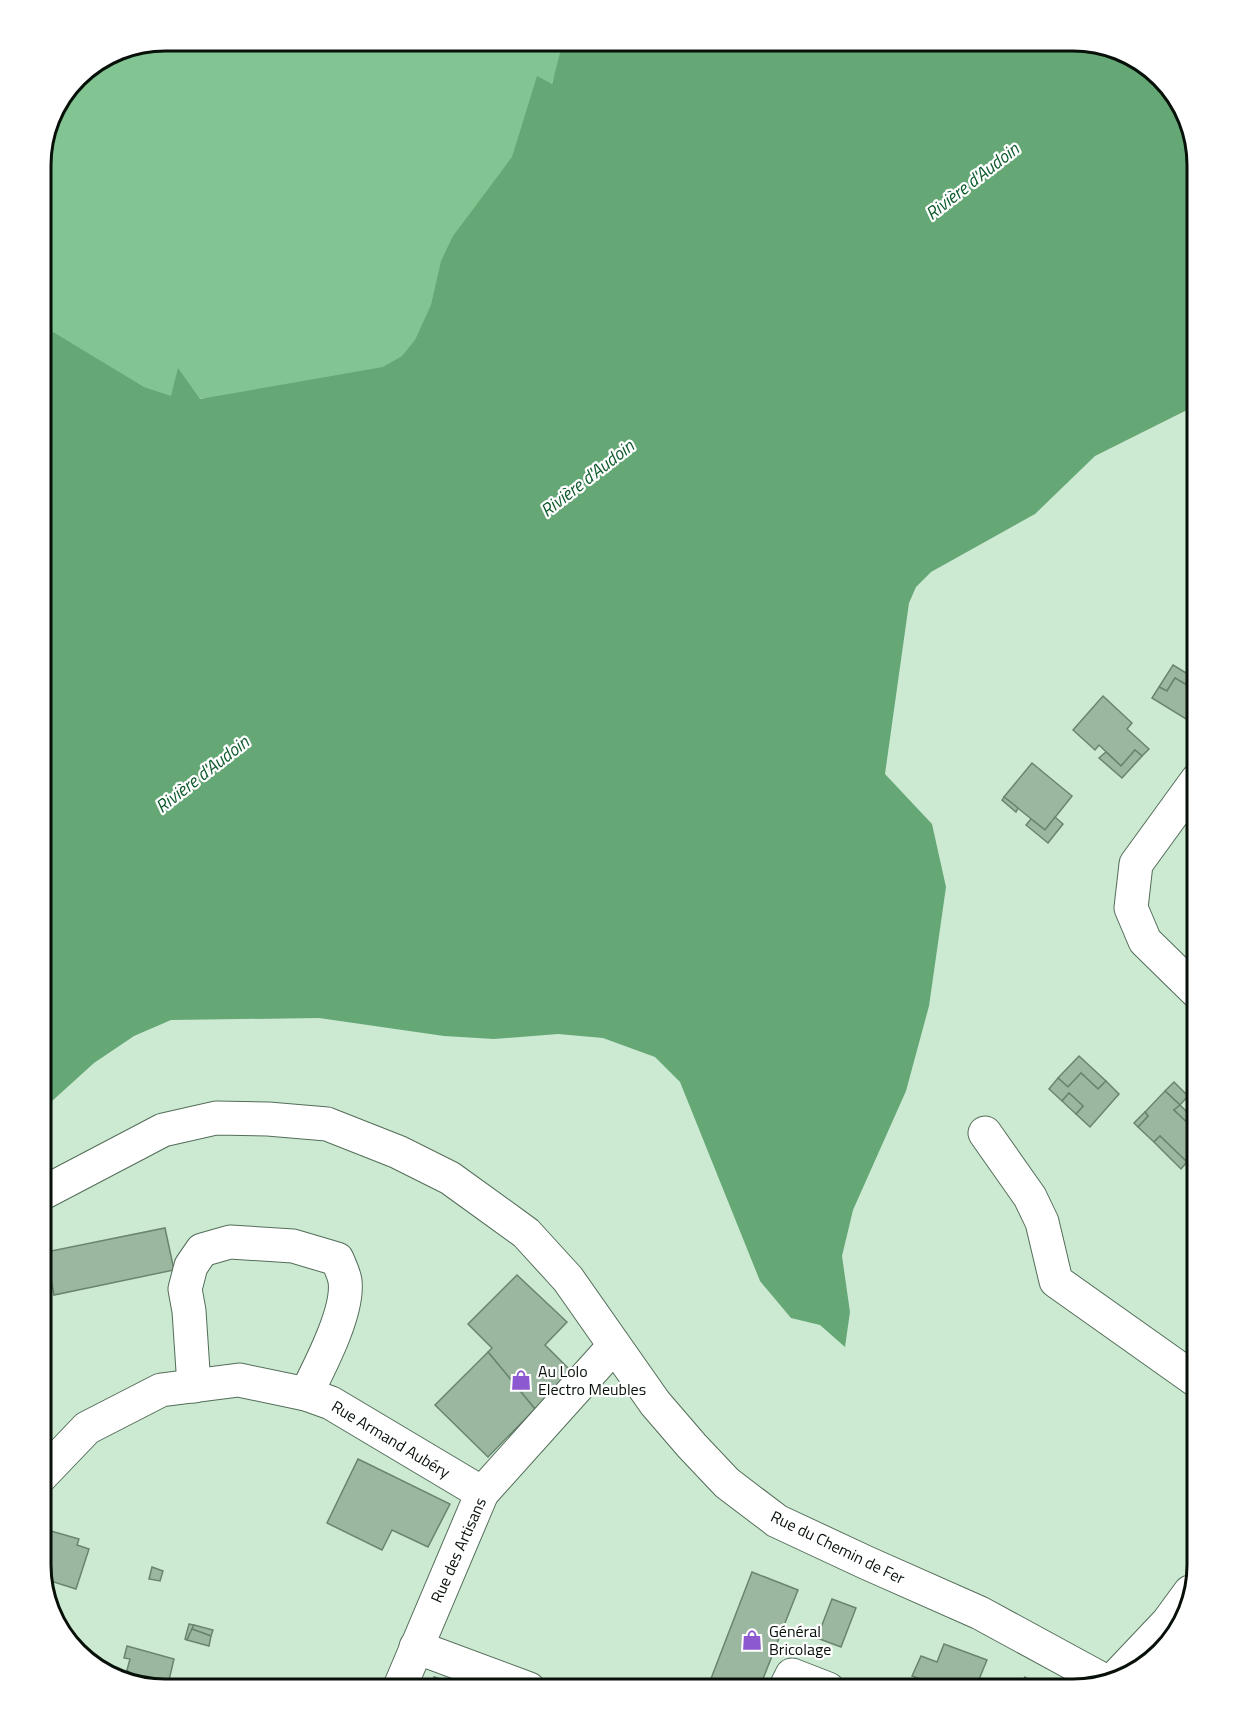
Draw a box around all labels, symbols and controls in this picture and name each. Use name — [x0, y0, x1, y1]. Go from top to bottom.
water label: Rivière d'Audoin — [919, 135, 1025, 226]
water label: Rivière d'Audoin — [534, 432, 640, 523]
water label: Rivière d'Audoin — [149, 728, 255, 819]
place label: Au Lolo Electro Meubles — [538, 1359, 646, 1401]
shop icon: Au Lolo Electro Meubles — [509, 1368, 533, 1392]
street label: Rue Armand Aubéry — [327, 1394, 455, 1484]
street label: Rue des Artisans — [424, 1493, 492, 1607]
street label: Rue du Chemin de Fer — [767, 1504, 910, 1590]
place label: Général Bricolage — [769, 1619, 831, 1661]
shop icon: Général Bricolage — [740, 1628, 764, 1652]

